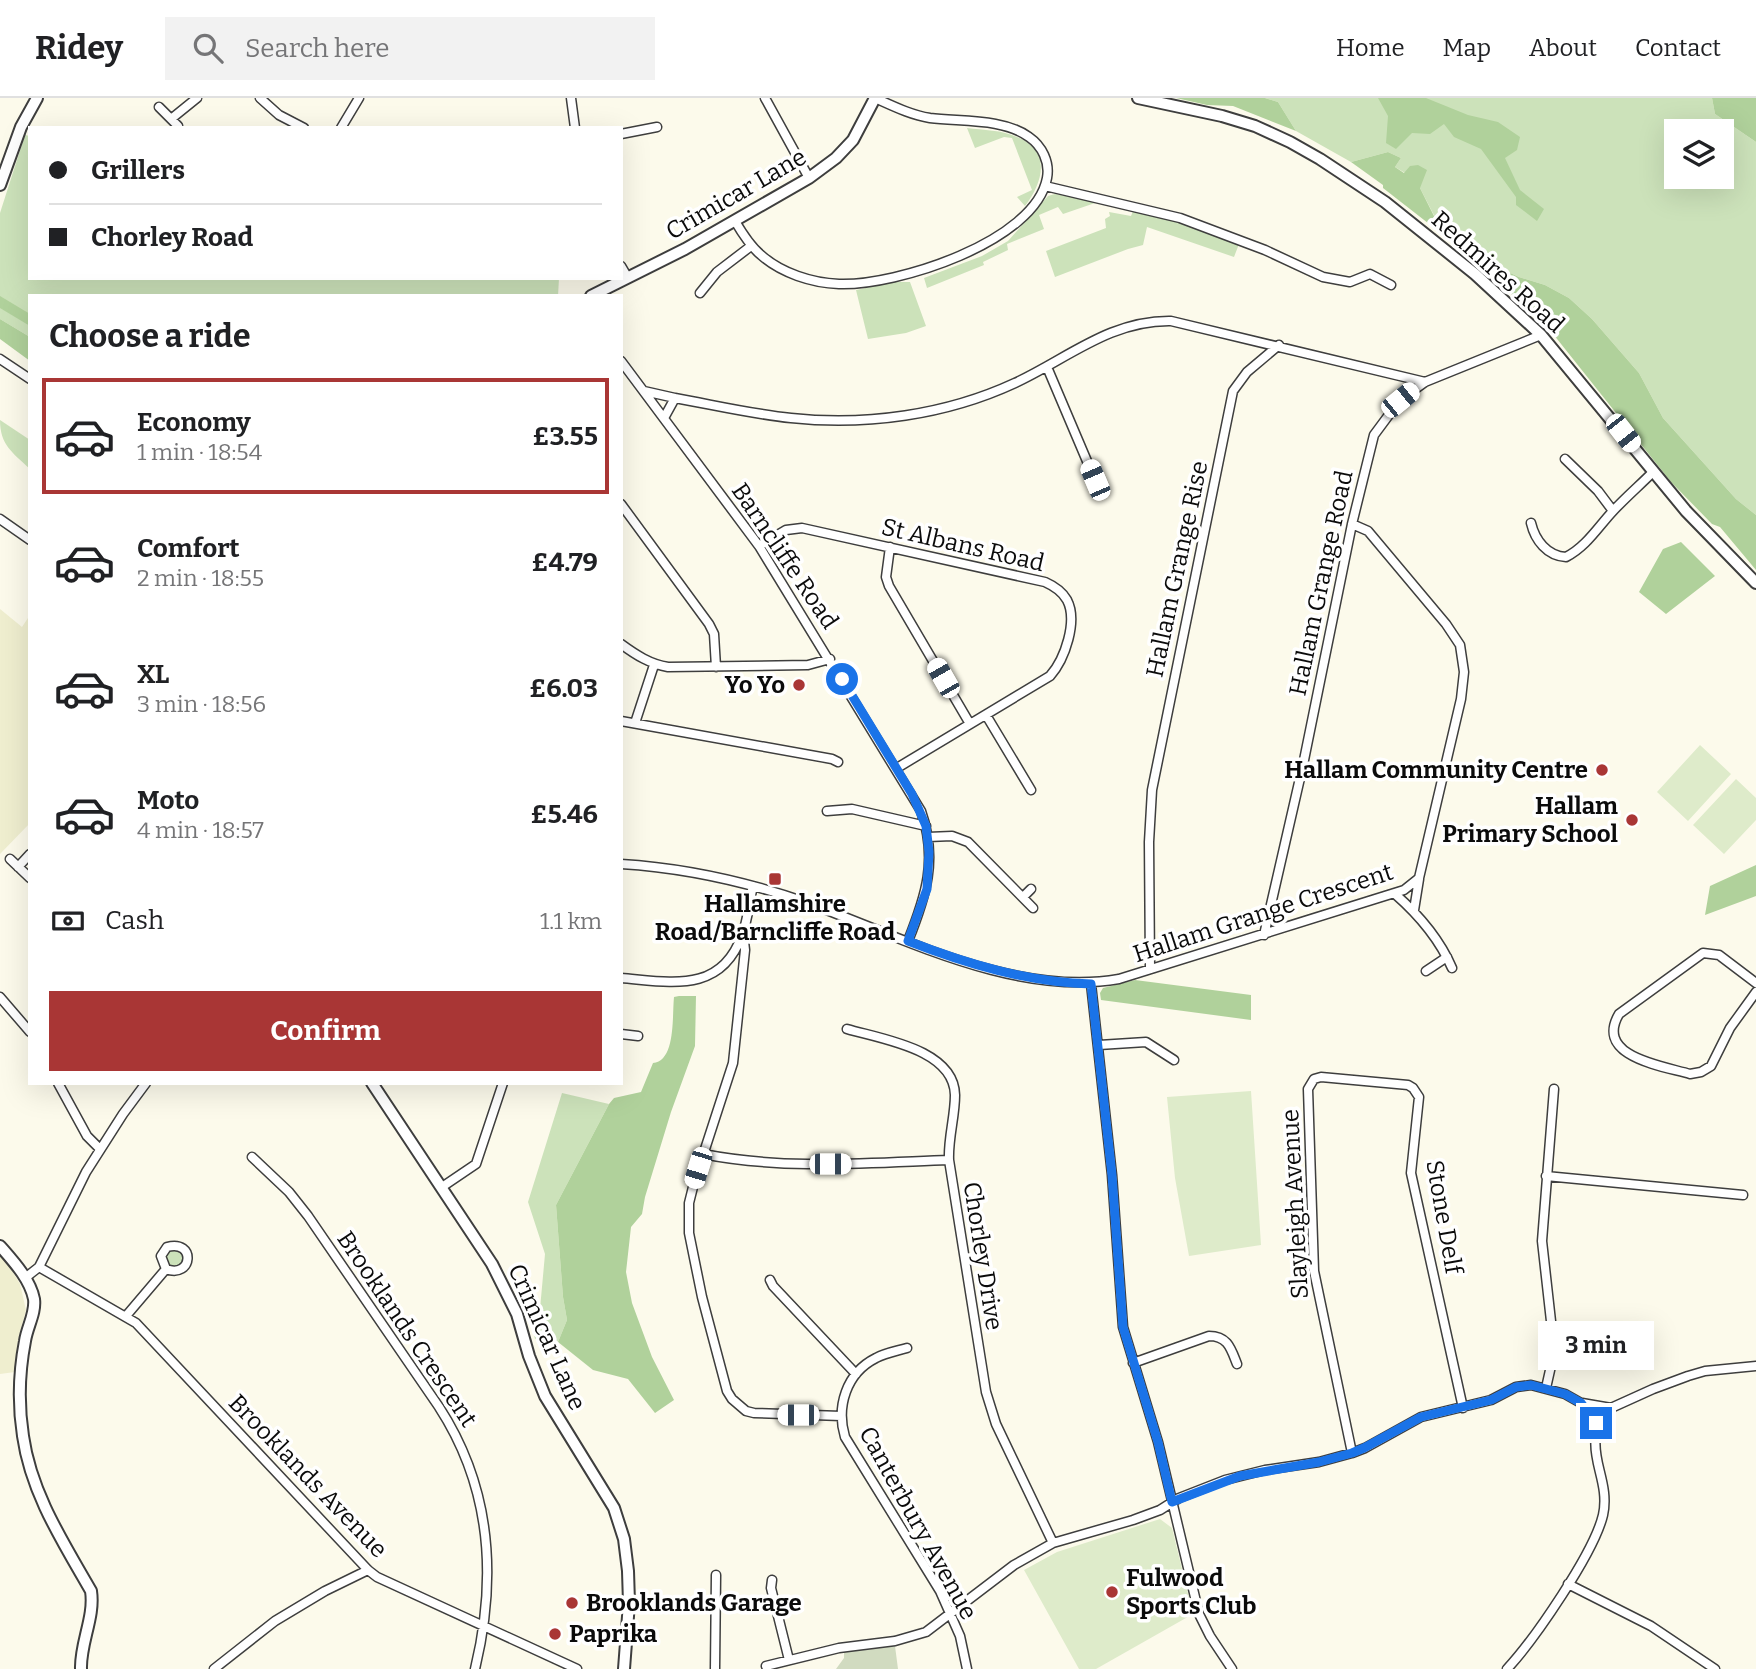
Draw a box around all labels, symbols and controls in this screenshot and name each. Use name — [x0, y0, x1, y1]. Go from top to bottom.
search box — [165, 17, 655, 80]
text: Ridey — [35, 28, 123, 68]
icon: search — [189, 29, 227, 67]
text: Search here — [245, 33, 389, 64]
text: Home — [1336, 34, 1405, 62]
text: Map — [1443, 34, 1491, 62]
text: About — [1529, 34, 1597, 62]
text: Contact — [1635, 34, 1721, 62]
map controls — [1664, 119, 1734, 189]
button: layers — [1664, 119, 1734, 189]
street label: Crimicar Lane — [661, 143, 811, 245]
text: Grillers — [91, 155, 185, 186]
street label: Redmires Road — [1426, 205, 1570, 339]
text: Chorley Road — [91, 222, 253, 253]
text: Choose a ride — [49, 317, 250, 355]
car — [1378, 379, 1423, 421]
icon: car — [53, 405, 116, 468]
text: Economy — [137, 407, 251, 438]
car — [1602, 410, 1645, 456]
text: £3.55 — [532, 421, 598, 452]
text: 1 min · 18:54 — [137, 438, 262, 466]
car — [1078, 457, 1113, 503]
street label: Hallam Grange Rise — [1140, 458, 1214, 680]
street label: Hallam Grange Road — [1283, 468, 1359, 698]
street label: Barncliffe Road — [726, 478, 844, 634]
street label: St Albans Road — [879, 513, 1047, 577]
icon: car — [53, 531, 116, 594]
text: Comfort — [137, 533, 240, 564]
text: £4.79 — [531, 547, 598, 578]
text: 2 min · 18:55 — [137, 564, 264, 592]
car — [924, 655, 963, 701]
icon: car — [53, 657, 116, 720]
text: XL — [137, 659, 169, 690]
route start — [826, 663, 858, 695]
place label: Yo Yo — [725, 671, 785, 699]
text: £6.03 — [529, 673, 598, 704]
marker: Yo Yo — [791, 677, 807, 693]
text: 3 min · 18:56 — [137, 690, 266, 718]
place label: Hallam Community Centre — [1284, 756, 1588, 784]
marker: Hallam Community Centre — [1594, 762, 1610, 778]
icon: car — [53, 783, 116, 846]
text: Moto — [137, 785, 199, 816]
place label: Hallam Primary School — [1442, 792, 1619, 848]
text: £5.46 — [530, 799, 598, 830]
marker: Hallam Primary School — [1624, 812, 1640, 828]
text: 4 min · 18:57 — [137, 816, 264, 844]
street label: Hallam Grange Crescent — [1130, 858, 1397, 968]
marker: Hallamshire Road/Barncliffe Road — [767, 871, 783, 887]
place label: Hallamshire Road/Barncliffe Road — [655, 890, 896, 946]
icon: cash — [49, 902, 87, 940]
text: Cash — [105, 905, 164, 936]
text: 1.1 km — [540, 907, 602, 935]
button: Confirm — [49, 991, 602, 1071]
street label: Slayleigh Avenue — [1276, 1108, 1314, 1300]
car — [682, 1145, 715, 1191]
car — [810, 1154, 852, 1175]
street label: Stone Delf — [1420, 1158, 1468, 1278]
street label: Chorley Drive — [957, 1180, 1009, 1332]
street label: Brooklands Crescent — [331, 1226, 483, 1432]
street label: Crimicar Lane — [502, 1260, 592, 1414]
callout: 3 min — [1538, 1322, 1654, 1370]
text: 3 min — [1565, 1331, 1627, 1359]
street label: Brooklands Avenue — [223, 1389, 393, 1563]
car — [778, 1405, 820, 1426]
route end — [1580, 1407, 1612, 1439]
street label: Canterbury Avenue — [853, 1422, 983, 1624]
place label: Fulwood Sports Club — [1126, 1564, 1256, 1620]
marker: Fulwood Sports Club — [1104, 1584, 1120, 1600]
place label: Brooklands Garage — [586, 1589, 802, 1617]
marker: Brooklands Garage — [564, 1595, 580, 1611]
place label: Paprika — [569, 1620, 658, 1648]
marker: Paprika — [547, 1626, 563, 1642]

